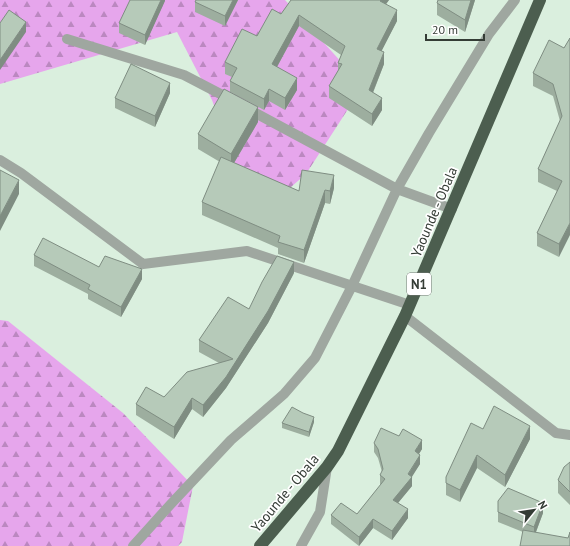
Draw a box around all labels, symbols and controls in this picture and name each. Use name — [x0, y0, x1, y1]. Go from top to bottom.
scale bar — [426, 16, 484, 42]
text: 20 m — [432, 22, 458, 37]
street label: Yaounde - Obala — [407, 164, 461, 260]
road number: N1 — [407, 273, 431, 295]
street label: Yaounde - Obala — [247, 450, 323, 536]
north arrow — [514, 490, 554, 530]
text: N — [535, 498, 551, 512]

